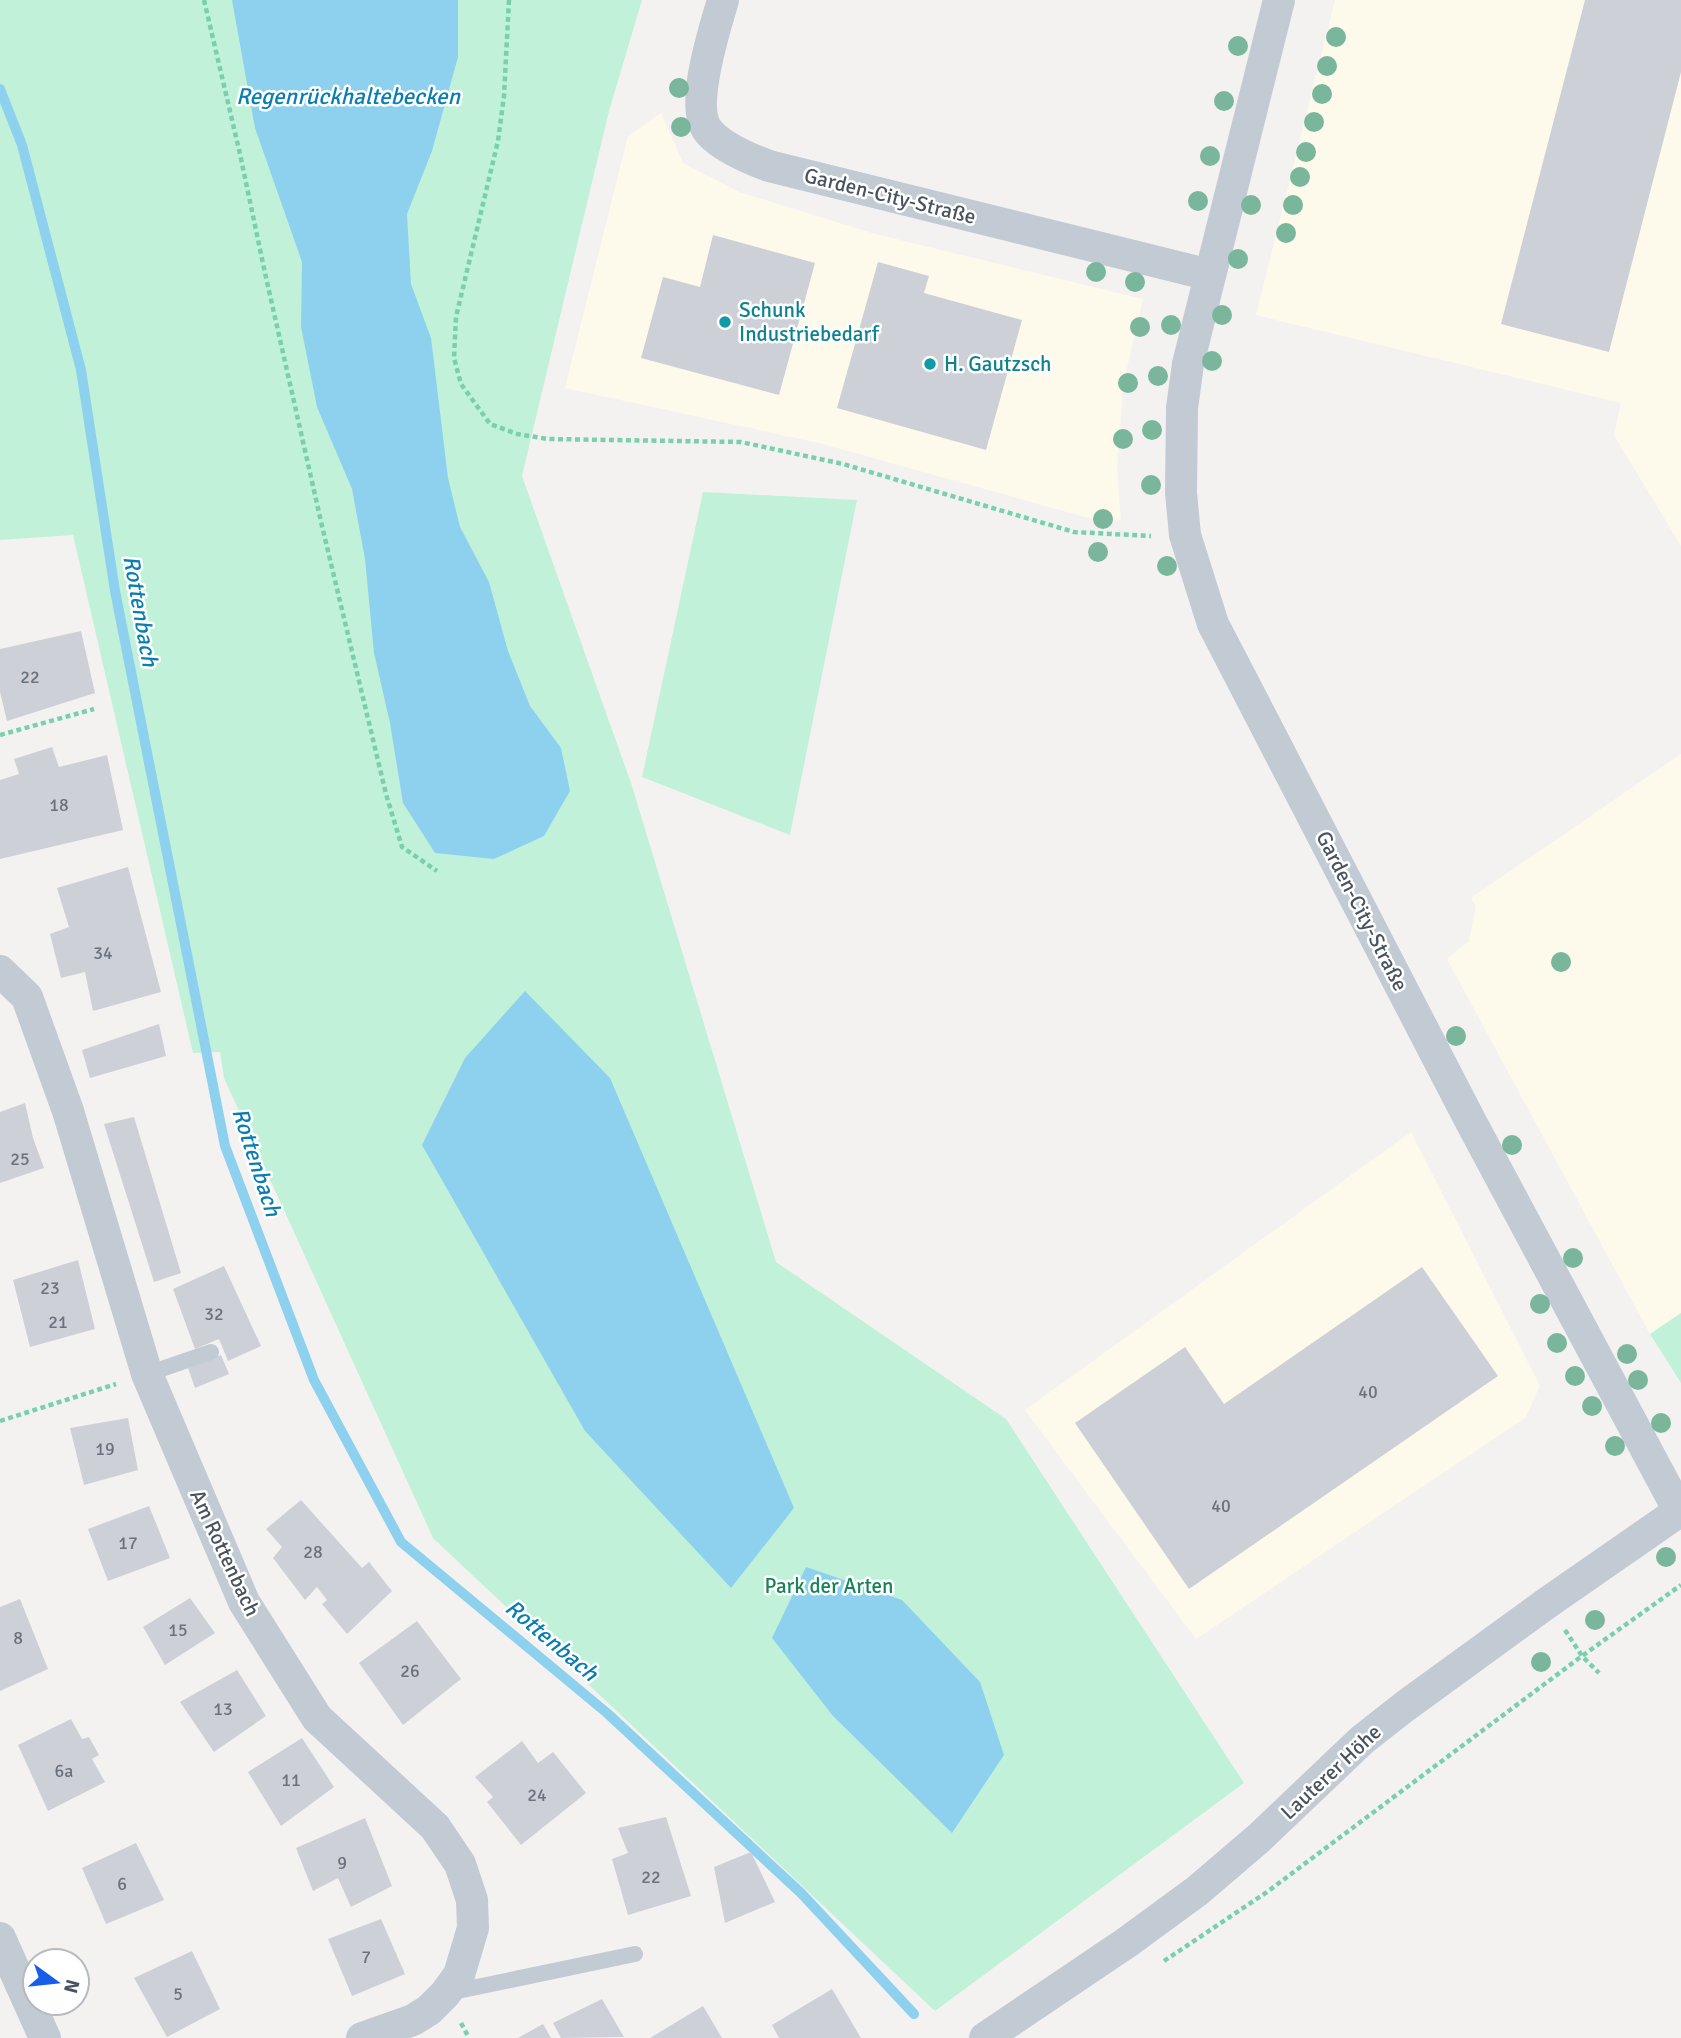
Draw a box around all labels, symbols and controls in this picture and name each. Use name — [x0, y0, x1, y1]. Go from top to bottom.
water label: Regenrückhaltebecken — [236, 82, 462, 111]
street label: Garden-City-Straße — [802, 162, 978, 230]
place label: Schunk Industriebedarf — [739, 297, 880, 347]
marker: Schunk Industriebedarf — [717, 314, 733, 330]
place label: H. Gautzsch — [944, 351, 1052, 377]
marker: H. Gautzsch — [922, 356, 938, 372]
water label: Rottenbach — [116, 553, 165, 670]
house number: 22 — [20, 666, 40, 688]
house number: 18 — [49, 794, 69, 816]
street label: Garden-City-Straße — [1310, 827, 1414, 995]
house number: 34 — [93, 942, 113, 964]
water label: Rottenbach — [225, 1104, 288, 1221]
house number: 25 — [10, 1148, 30, 1170]
house number: 23 — [40, 1277, 60, 1299]
house number: 32 — [204, 1303, 224, 1325]
house number: 21 — [48, 1311, 68, 1333]
house number: 40 — [1358, 1381, 1378, 1403]
house number: 19 — [95, 1438, 115, 1460]
street label: Am Rottenbach — [184, 1486, 266, 1620]
house number: 40 — [1211, 1495, 1231, 1517]
house number: 17 — [118, 1532, 138, 1554]
house number: 28 — [303, 1541, 323, 1563]
park label: Park der Arten — [764, 1573, 894, 1599]
water label: Rottenbach — [499, 1593, 605, 1689]
house number: 15 — [168, 1619, 188, 1641]
house number: 8 — [13, 1627, 23, 1649]
house number: 26 — [400, 1660, 420, 1682]
house number: 13 — [213, 1698, 233, 1720]
street label: Lauterer Höhe — [1275, 1719, 1387, 1825]
house number: 6a — [55, 1760, 73, 1782]
house number: 11 — [281, 1769, 301, 1791]
house number: 24 — [527, 1784, 547, 1806]
house number: 9 — [337, 1852, 347, 1874]
house number: 22 — [641, 1866, 661, 1888]
house number: 6 — [117, 1873, 127, 1895]
house number: 7 — [361, 1946, 371, 1968]
north arrow — [21, 1947, 91, 2017]
text: N — [58, 1977, 85, 1996]
house number: 5 — [173, 1983, 183, 2005]

